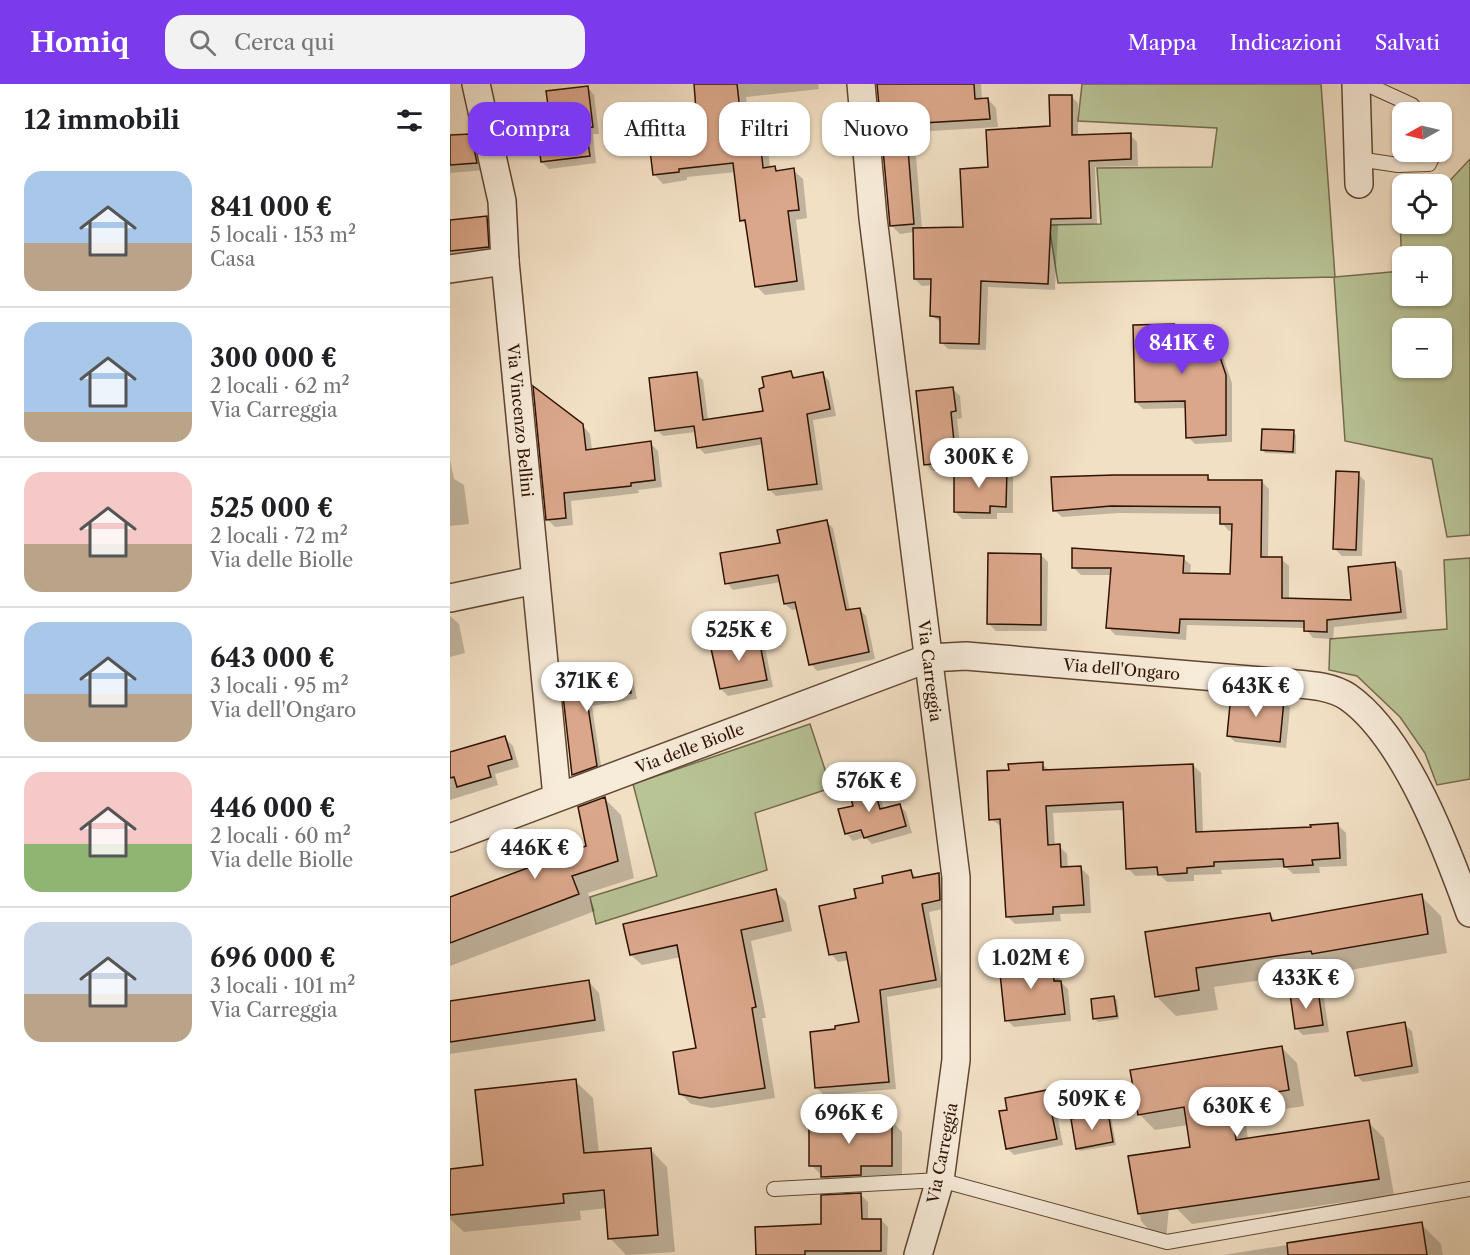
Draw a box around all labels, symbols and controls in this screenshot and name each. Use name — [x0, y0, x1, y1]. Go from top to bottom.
search box — [165, 15, 585, 69]
text: Homiq — [30, 25, 129, 59]
icon: search — [186, 26, 219, 59]
text: Cerca qui — [234, 29, 335, 56]
text: Mappa — [1128, 30, 1197, 55]
text: Indicazioni — [1230, 30, 1342, 55]
text: Salvati — [1375, 30, 1440, 55]
chip: Compra — [468, 102, 591, 156]
chip: Affitta — [603, 102, 707, 156]
chip: Filtri — [719, 102, 810, 156]
chip: Nuovo — [822, 102, 930, 156]
north arrow — [1392, 102, 1452, 162]
map controls — [1392, 102, 1452, 378]
text: 12 immobili — [24, 104, 180, 136]
icon: filters — [393, 104, 426, 137]
button: locate — [1392, 174, 1452, 234]
text: 841 000 € — [210, 191, 332, 223]
icon: home — [72, 195, 144, 267]
text: 5 locali · 153 m² — [210, 223, 356, 247]
button: + — [1392, 246, 1452, 306]
text: Casa — [210, 247, 255, 271]
button: − — [1392, 318, 1452, 378]
pin: 841K € — [1133, 324, 1231, 375]
text: 841K € — [1149, 331, 1215, 355]
text: 300 000 € — [210, 342, 337, 374]
street label: Via Vincenzo Bellini — [503, 342, 538, 498]
icon: home — [72, 346, 144, 418]
text: 2 locali · 62 m² — [210, 374, 350, 398]
text: Via Carreggia — [210, 398, 338, 422]
pin: 300K € — [930, 438, 1028, 489]
text: 300K € — [944, 445, 1014, 469]
text: 525 000 € — [210, 492, 333, 524]
icon: home — [72, 496, 144, 568]
text: 2 locali · 72 m² — [210, 524, 348, 548]
text: Via delle Biolle — [210, 548, 353, 572]
pin: 525K € — [690, 611, 788, 662]
text: 525K € — [705, 618, 773, 642]
street label: Via Carreggia — [914, 618, 946, 723]
text: 643 000 € — [210, 642, 335, 674]
icon: home — [72, 646, 144, 718]
street label: Via dell'Ongaro — [1061, 654, 1181, 684]
pin: 371K € — [538, 662, 636, 713]
pin: 643K € — [1207, 667, 1305, 718]
text: 371K € — [555, 669, 619, 693]
text: 3 locali · 95 m² — [210, 674, 349, 698]
text: 643K € — [1222, 674, 1290, 698]
text: Via dell'Ongaro — [210, 698, 356, 722]
street label: Via delle Biolle — [631, 718, 747, 778]
pin: 576K € — [820, 762, 918, 813]
text: 576K € — [836, 769, 902, 793]
text: 446 000 € — [210, 792, 336, 824]
icon: home — [72, 796, 144, 868]
text: 2 locali · 60 m² — [210, 824, 351, 848]
pin: 446K € — [486, 829, 584, 880]
text: 446K € — [501, 836, 569, 860]
text: Via delle Biolle — [210, 848, 353, 872]
pin: 1.02M € — [976, 939, 1086, 990]
text: 696 000 € — [210, 942, 336, 974]
icon: home — [72, 946, 144, 1018]
text: 1.02M € — [992, 946, 1070, 970]
pin: 433K € — [1257, 959, 1355, 1010]
text: 433K € — [1272, 966, 1340, 990]
text: 3 locali · 101 m² — [210, 974, 356, 998]
text: Via Carreggia — [210, 998, 338, 1022]
pin: 509K € — [1043, 1080, 1141, 1131]
text: 509K € — [1058, 1087, 1126, 1111]
pin: 630K € — [1188, 1087, 1286, 1138]
pin: 696K € — [800, 1094, 898, 1145]
text: 630K € — [1202, 1094, 1272, 1118]
street label: Via Carreggia — [922, 1100, 962, 1206]
text: 696K € — [814, 1101, 884, 1125]

